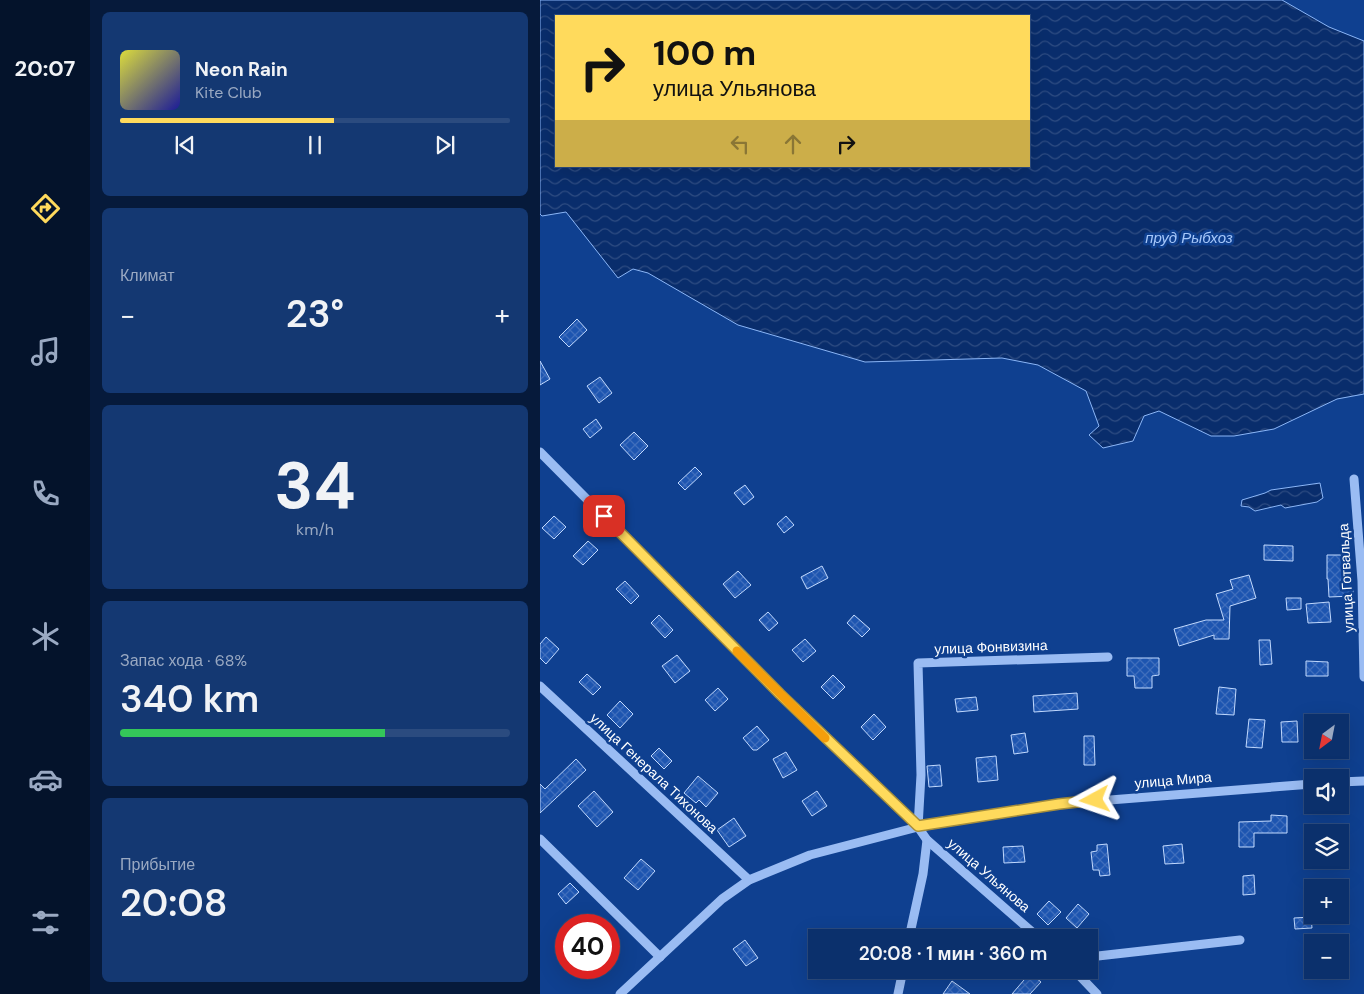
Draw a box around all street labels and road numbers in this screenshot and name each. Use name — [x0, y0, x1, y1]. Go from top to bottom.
street label: улица Готвальда — [1334, 523, 1358, 633]
street label: улица Фонвизина — [934, 636, 1048, 658]
street label: улица Генерала Тихонова — [586, 709, 722, 837]
street label: улица Мира — [1134, 768, 1212, 792]
street label: улица Ульянова — [944, 834, 1034, 916]

